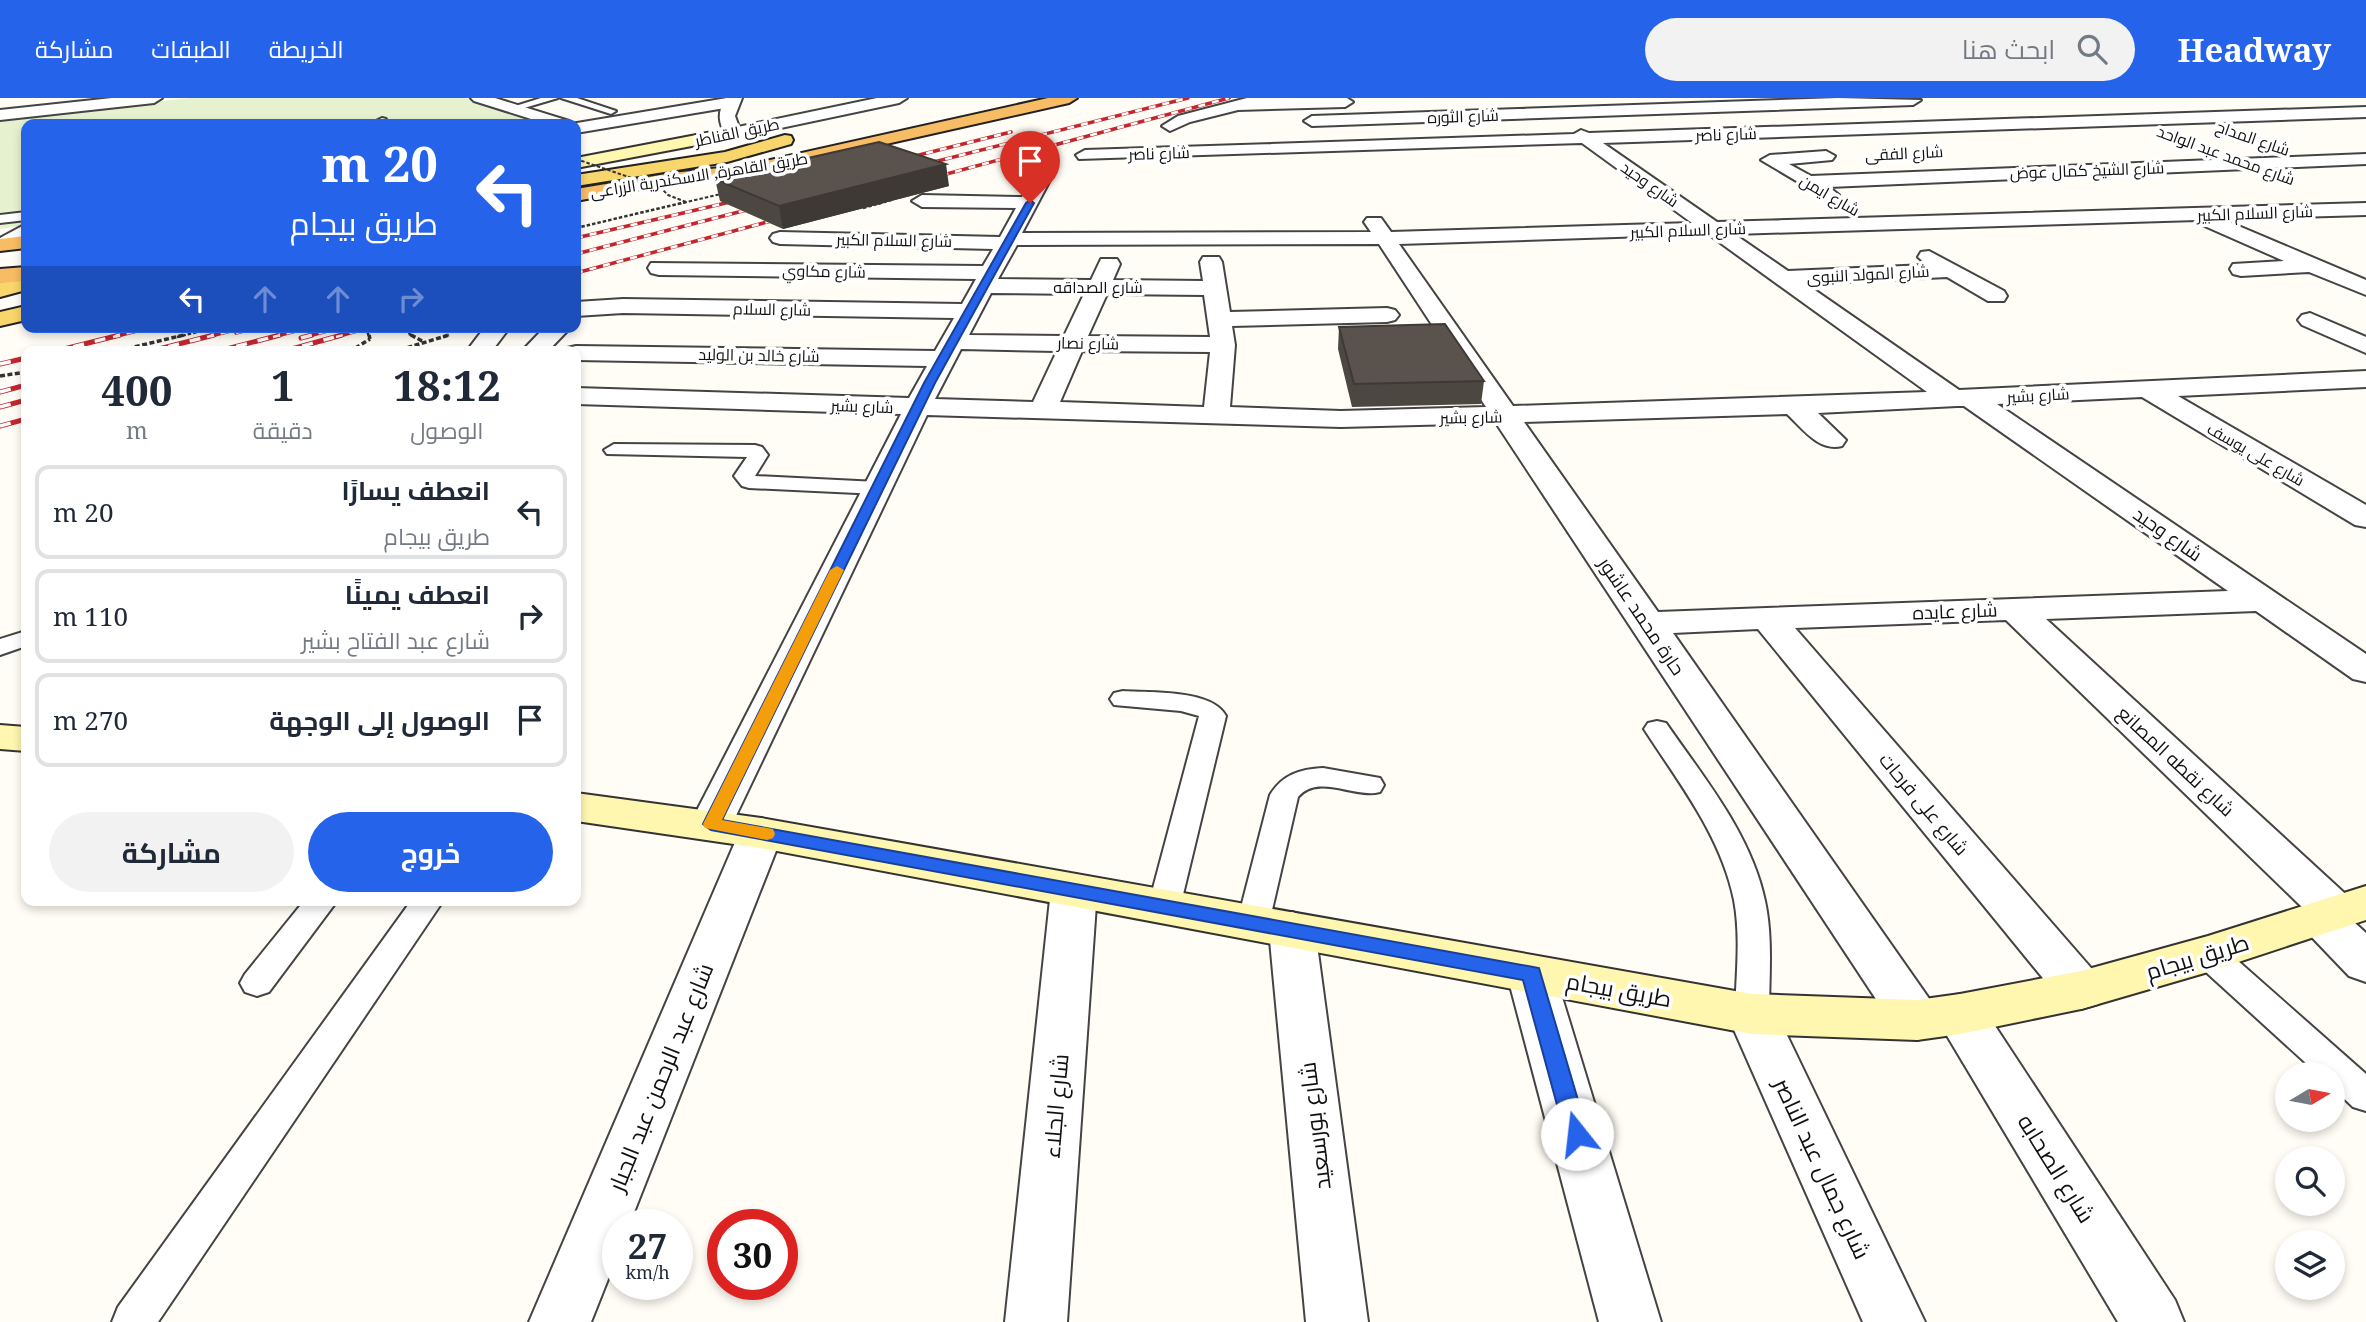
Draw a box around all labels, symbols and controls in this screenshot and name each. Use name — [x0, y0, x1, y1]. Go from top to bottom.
search box — [1645, 18, 2135, 81]
text: Headway — [2177, 27, 2331, 72]
icon: search — [2073, 30, 2111, 68]
text: ابحث هنا — [1962, 31, 2055, 67]
text: مشاركة — [35, 32, 113, 65]
text: الطبقات — [151, 32, 231, 65]
text: الخريطة — [269, 32, 344, 65]
street label: شارع الثوره — [1427, 104, 1499, 129]
street label: طريق القناطر — [692, 112, 781, 152]
street label: شارع المداح — [2213, 115, 2293, 162]
street label: شارع محمد عبد الواحد — [2154, 120, 2298, 191]
street label: شارع ناصر — [1694, 122, 1757, 147]
text: 20 m — [322, 130, 438, 196]
pin — [1000, 131, 1060, 203]
street label: شارع الفقى — [1864, 140, 1944, 167]
street label: شارع ناصر — [1127, 141, 1190, 166]
icon: arrive — [1011, 142, 1049, 180]
icon: left — [462, 147, 553, 238]
street label: طريق القاهرة, الاسكندرية الزراعى — [589, 147, 809, 203]
street label: شارع وحيد — [1616, 156, 1683, 213]
street label: شارع الشيخ كمال عوض — [2009, 156, 2165, 185]
street label: شارع ايمن — [1796, 169, 1864, 222]
street label: شارع السلام الكبير — [2196, 200, 2313, 227]
text: طريق بيجام — [290, 201, 438, 244]
street label: شارع السلام الكبير — [1629, 217, 1746, 244]
street label: شارع السلام الكبير — [835, 228, 952, 253]
street label: شارع مكاوي — [782, 259, 866, 286]
street label: شارع المولد النبوى — [1806, 260, 1930, 289]
street label: شارع الصداقه — [1053, 276, 1143, 299]
icon: left — [173, 280, 211, 318]
icon: ahead — [246, 280, 284, 318]
icon: ahead — [319, 280, 357, 318]
icon: right — [392, 280, 430, 318]
street label: شارع السلام — [733, 297, 811, 322]
street label: شارع نصار — [1056, 331, 1119, 356]
street label: شارع خالد بن الوليد — [698, 343, 820, 368]
text: 1 — [271, 356, 295, 413]
text: 18:12 — [393, 356, 501, 413]
text: 400 — [101, 361, 173, 418]
street label: شارع بشير — [2005, 382, 2070, 409]
street label: شارع بشير — [829, 394, 894, 419]
street label: شارع بشير — [1438, 405, 1503, 430]
text: m — [126, 414, 148, 446]
text: دقيقة — [253, 414, 313, 446]
text: الوصول — [410, 414, 483, 446]
street label: شارع على يوسف — [2203, 417, 2309, 492]
text: انعطف يسارًا — [341, 472, 490, 508]
icon: left — [511, 493, 549, 531]
text: 20 m — [53, 494, 113, 530]
street label: شارع وحيد — [2128, 501, 2208, 568]
text: طريق بيجام — [384, 520, 490, 552]
street label: حارة محمد عاشور — [1592, 551, 1691, 680]
text: انعطف يمينًا — [345, 576, 490, 612]
icon: right — [511, 597, 549, 635]
street label: شارع عايده — [1912, 597, 1998, 626]
text: 110 m — [53, 598, 128, 634]
text: شارع عبد الفتاح بشير — [301, 624, 490, 656]
street label: شارع نقطه المصانع — [2111, 700, 2240, 823]
icon: arrive — [511, 701, 549, 739]
text: 270 m — [53, 702, 128, 738]
text: الوصول إلى الوجهة — [269, 702, 490, 738]
street label: شارع على فرحات — [1873, 747, 1975, 861]
button: مشاركة — [49, 812, 294, 892]
button: خروج — [308, 812, 553, 892]
street label: طريق بيجام — [2141, 925, 2253, 988]
street label: شارع عبد الرحمن عبد الجبار — [599, 958, 721, 1198]
street label: طريق بيجام — [1564, 964, 1674, 1015]
street label: شارع الجلاء — [1034, 1052, 1077, 1160]
street label: شارع بورسعيد — [1290, 1060, 1339, 1192]
north arrow — [2275, 1062, 2345, 1132]
map controls — [2275, 1062, 2345, 1300]
street label: شارع جمال عبد الناصر — [1765, 1070, 1879, 1264]
position arrow — [1540, 1097, 1614, 1171]
street label: شارع الصحابه — [2010, 1107, 2103, 1229]
button: search — [2275, 1146, 2345, 1216]
speed limit sign: 30 — [707, 1209, 798, 1300]
text: 27 — [628, 1222, 667, 1269]
button: layers — [2275, 1230, 2345, 1300]
text: km/h — [625, 1260, 670, 1284]

